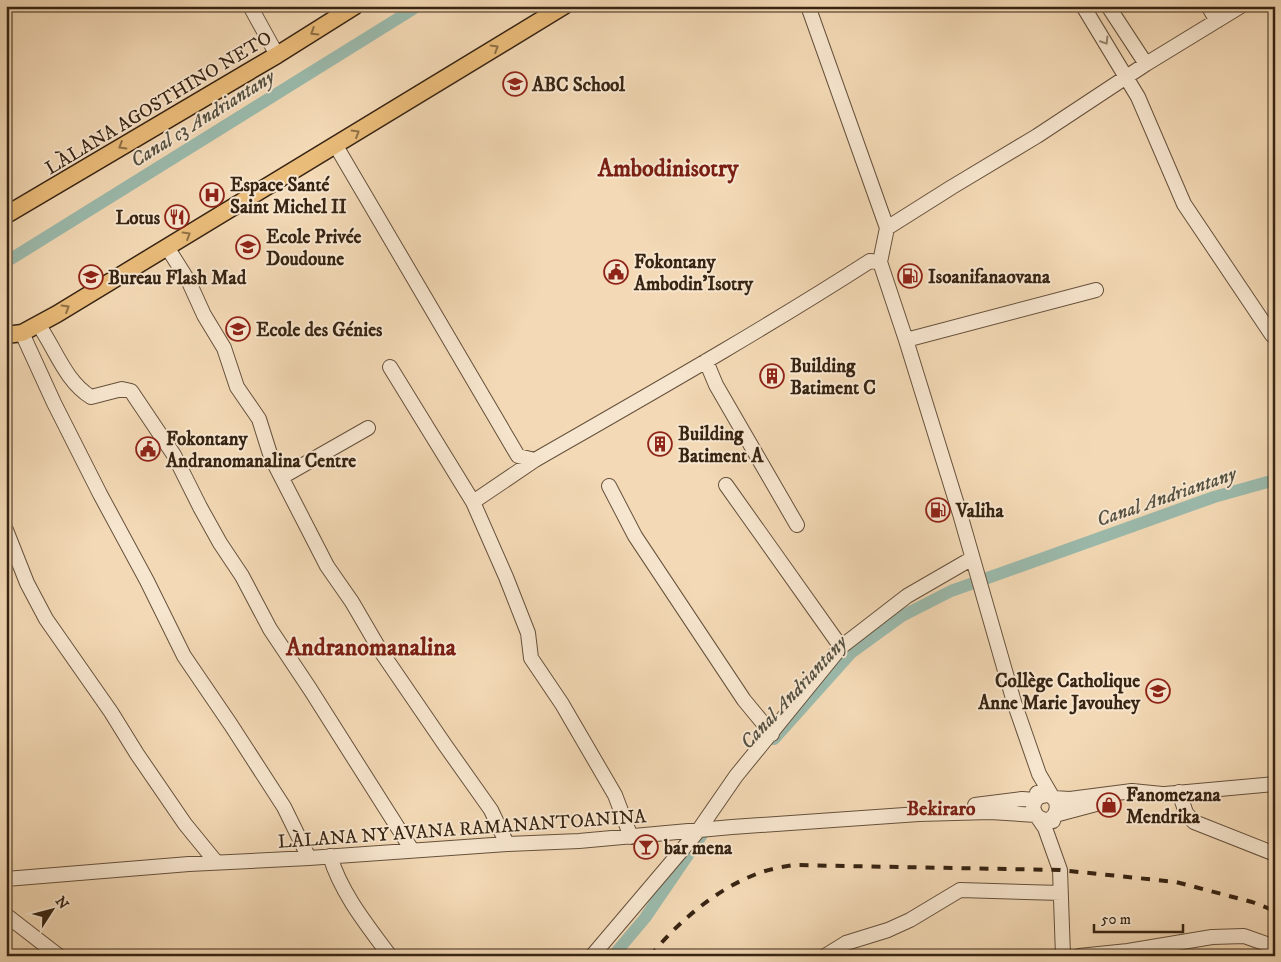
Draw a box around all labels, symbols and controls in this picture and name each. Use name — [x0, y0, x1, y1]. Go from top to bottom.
street label: LÀLANA AGOSTHINO NETO — [40, 25, 276, 180]
one-way arrow — [311, 26, 320, 35]
one-way arrow — [1099, 36, 1108, 45]
one-way arrow — [490, 45, 499, 55]
water label: Canal c3 Andriantany — [126, 64, 281, 174]
school or university icon: ABC School — [502, 71, 528, 97]
place label: ABC School — [531, 74, 625, 97]
one-way arrow — [351, 130, 360, 140]
one-way arrow — [119, 140, 128, 150]
district label: Ambodinisotry — [597, 154, 739, 184]
place label: Espace Santé Saint Michel II — [230, 174, 347, 219]
hospital icon: Espace Santé Saint Michel II — [199, 182, 225, 208]
restaurant icon: Lotus — [164, 204, 190, 230]
place label: Lotus — [115, 207, 161, 230]
place label: Ecole Privée Doudoune — [266, 226, 362, 271]
one-way arrow — [182, 232, 191, 242]
school or university icon: Ecole Privée Doudoune — [235, 234, 261, 260]
place label: Fokontany Ambodin'Isotry — [633, 251, 754, 296]
public building icon: Fokontany Ambodin'Isotry — [603, 259, 629, 285]
fuel station icon: Isoanifanaovana — [897, 263, 923, 289]
school or university icon: Bureau Flash Mad — [78, 264, 104, 290]
place label: Isoanifanaovana — [928, 266, 1051, 289]
place label: Bureau Flash Mad — [108, 267, 247, 290]
one-way arrow — [61, 305, 70, 315]
school or university icon: Ecole des Génies — [225, 316, 251, 342]
place label: Ecole des Génies — [256, 319, 383, 342]
place label: Building Batiment C — [790, 355, 876, 400]
building icon: Building Batiment C — [759, 363, 785, 389]
place label: Building Batiment A — [678, 423, 764, 468]
place label: Fokontany Andranomanalina Centre — [165, 428, 356, 473]
building icon: Building Batiment A — [647, 431, 673, 457]
public building icon: Fokontany Andranomanalina Centre — [135, 436, 161, 462]
water label: Canal Andriantany — [1093, 461, 1241, 533]
fuel station icon: Valiha — [925, 497, 951, 523]
place label: Valiha — [955, 500, 1004, 523]
water label: Canal Andriantany — [735, 630, 854, 755]
district label: Andranomanalina — [285, 633, 457, 663]
place label: Collège Catholique Anne Marie Javouhey — [977, 670, 1141, 715]
school or university icon: Collège Catholique Anne Marie Javouhey — [1145, 678, 1171, 704]
place label: Fanomezana Mendrika — [1126, 784, 1222, 829]
shop icon: Fanomezana Mendrika — [1096, 792, 1122, 818]
district label: Bekiraro — [906, 797, 976, 822]
street label: LÀLANA NY AVANA RAMANANTOANINA — [277, 803, 648, 854]
bar icon: bar mena — [633, 834, 659, 860]
place label: bar mena — [663, 837, 733, 860]
north arrow — [28, 884, 78, 934]
text: N — [51, 893, 73, 913]
scale bar — [1094, 902, 1182, 934]
text: 50 m — [1101, 910, 1131, 929]

